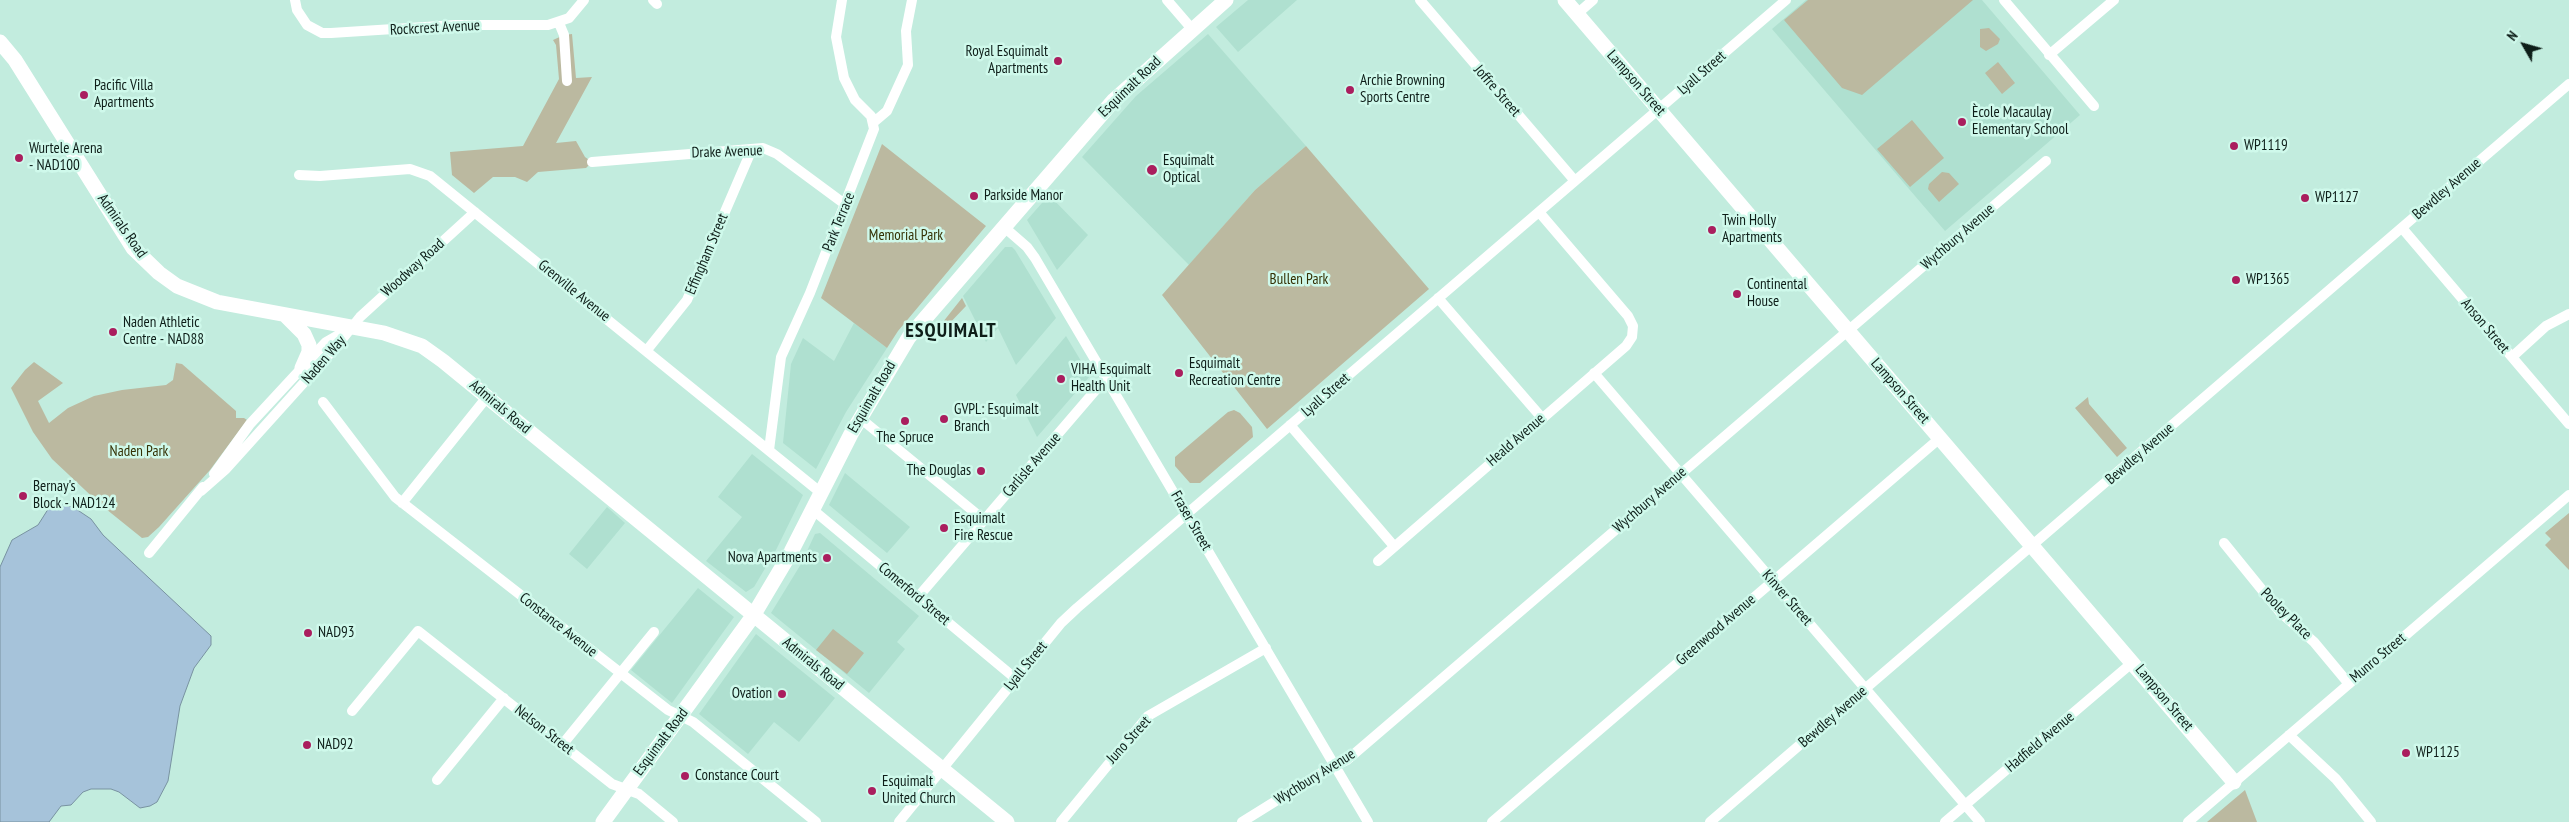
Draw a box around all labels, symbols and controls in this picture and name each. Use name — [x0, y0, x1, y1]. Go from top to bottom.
street label: Rockcrest Avenue — [390, 17, 480, 39]
north arrow — [2499, 20, 2549, 70]
text: N — [2503, 27, 2522, 44]
place label: Royal Esquimalt Apartments — [966, 43, 1048, 78]
street label: Lampson Street — [1603, 47, 1669, 119]
street label: Lyall Street — [1674, 47, 1730, 99]
street label: Esquimalt Road — [1095, 53, 1165, 121]
marker: Royal Esquimalt Apartments — [1052, 55, 1064, 67]
street label: Joffre Street — [1470, 62, 1524, 120]
place label: Archie Browning Sports Centre — [1360, 72, 1445, 107]
place label: Pacific Villa Apartments — [94, 77, 154, 112]
marker: Archie Browning Sports Centre — [1344, 84, 1356, 96]
marker: Pacific Villa Apartments — [78, 89, 90, 101]
place label: Ècole Macaulay Elementary School — [1972, 104, 2069, 139]
marker: Ècole Macaulay Elementary School — [1956, 116, 1968, 128]
place label: WP1119 — [2244, 137, 2288, 155]
place label: Wurtele Arena - NAD100 — [29, 140, 103, 175]
marker: WP1119 — [2228, 140, 2240, 152]
street label: Drake Avenue — [691, 142, 763, 162]
marker: Wurtele Arena - NAD100 — [13, 152, 25, 164]
place label: Esquimalt Optical — [1163, 152, 1214, 187]
street label: Bewdley Avenue — [2409, 154, 2485, 224]
marker: Esquimalt Optical — [1145, 163, 1159, 177]
place label: Parkside Manor — [984, 187, 1063, 205]
place label: WP1127 — [2315, 189, 2359, 207]
street label: Park Terrace — [819, 190, 859, 254]
marker: Parkside Manor — [968, 190, 980, 202]
street label: Admirals Road — [93, 191, 151, 261]
marker: WP1127 — [2299, 192, 2311, 204]
street label: Wychbury Avenue — [1918, 200, 1998, 274]
street label: Effingham Street — [682, 211, 732, 297]
place label: Twin Holly Apartments — [1722, 212, 1782, 247]
marker: Twin Holly Apartments — [1706, 224, 1718, 236]
park label: Memorial Park — [869, 227, 943, 245]
street label: Woodway Road — [378, 235, 448, 301]
street label: Grenville Avenue — [534, 256, 614, 326]
park label: Bullen Park — [1270, 271, 1328, 289]
place label: WP1365 — [2246, 271, 2290, 289]
marker: WP1365 — [2230, 274, 2242, 286]
place label: Continental House — [1747, 276, 1807, 311]
marker: Continental House — [1731, 288, 1743, 300]
street label: Anson Street — [2457, 295, 2513, 357]
place label: Naden Athletic Centre - NAD88 — [123, 314, 204, 349]
district label: ESQUIMALT — [904, 319, 998, 343]
marker: Naden Athletic Centre - NAD88 — [107, 326, 119, 338]
street label: Naden Way — [298, 332, 350, 388]
place label: Esquimalt Recreation Centre — [1189, 355, 1281, 390]
street label: Lampson Street — [1867, 355, 1933, 427]
street label: Esquimalt Road — [844, 358, 900, 436]
place label: VIHA Esquimalt Health Unit — [1071, 361, 1151, 396]
marker: Esquimalt Recreation Centre — [1173, 367, 1185, 379]
street label: Lyall Street — [1298, 369, 1354, 421]
marker: VIHA Esquimalt Health Unit — [1055, 373, 1067, 385]
street label: Admirals Road — [466, 376, 534, 438]
place label: GVPL: Esquimalt Branch — [954, 401, 1039, 436]
street label: Heald Avenue — [1483, 410, 1549, 470]
marker: GVPL: Esquimalt Branch — [938, 413, 950, 425]
marker: The Spruce — [899, 415, 911, 427]
street label: Bewdley Avenue — [2102, 419, 2178, 489]
place label: The Spruce — [876, 429, 934, 447]
street label: Carlisle Avenue — [999, 429, 1065, 501]
park label: Naden Park — [110, 443, 168, 461]
place label: The Douglas — [906, 462, 971, 480]
street label: Wychbury Avenue — [1610, 463, 1690, 537]
marker: The Douglas — [975, 465, 987, 477]
place label: Bernay's Block - NAD124 — [33, 478, 115, 513]
street label: Fraser Street — [1167, 488, 1215, 554]
marker: Bernay's Block - NAD124 — [17, 490, 29, 502]
place label: Esquimalt Fire Rescue — [954, 510, 1013, 545]
marker: Esquimalt Fire Rescue — [938, 522, 950, 534]
place label: Nova Apartments — [728, 549, 817, 567]
marker: Nova Apartments — [821, 552, 833, 564]
street label: Comerford Street — [874, 559, 954, 629]
street label: Kinver Street — [1758, 567, 1816, 629]
street label: Pooley Place — [2257, 585, 2315, 643]
street label: Constance Avenue — [516, 589, 600, 661]
street label: Greenwood Avenue — [1672, 591, 1760, 669]
place label: NAD93 — [318, 624, 355, 642]
marker: NAD93 — [302, 627, 314, 639]
street label: Munro Street — [2346, 629, 2410, 687]
street label: Admirals Road — [779, 634, 847, 694]
street label: Lyall Street — [1001, 638, 1051, 694]
street label: Lampson Street — [2131, 661, 2197, 735]
street label: Bewdley Avenue — [1795, 682, 1871, 752]
place label: Ovation — [732, 685, 772, 703]
marker: Ovation — [776, 688, 788, 700]
street label: Nelson Street — [511, 701, 577, 759]
street label: Esquimalt Road — [630, 705, 692, 779]
street label: Hadfield Avenue — [2002, 708, 2078, 776]
street label: Juno Street — [1103, 713, 1155, 767]
place label: NAD92 — [317, 736, 354, 754]
marker: NAD92 — [301, 739, 313, 751]
place label: WP1125 — [2416, 744, 2460, 762]
street label: Wychbury Avenue — [1271, 745, 1359, 809]
marker: WP1125 — [2400, 747, 2412, 759]
place label: Constance Court — [695, 767, 779, 785]
marker: Constance Court — [679, 770, 691, 782]
place label: Esquimalt United Church — [882, 773, 956, 808]
marker: Esquimalt United Church — [866, 785, 878, 797]

